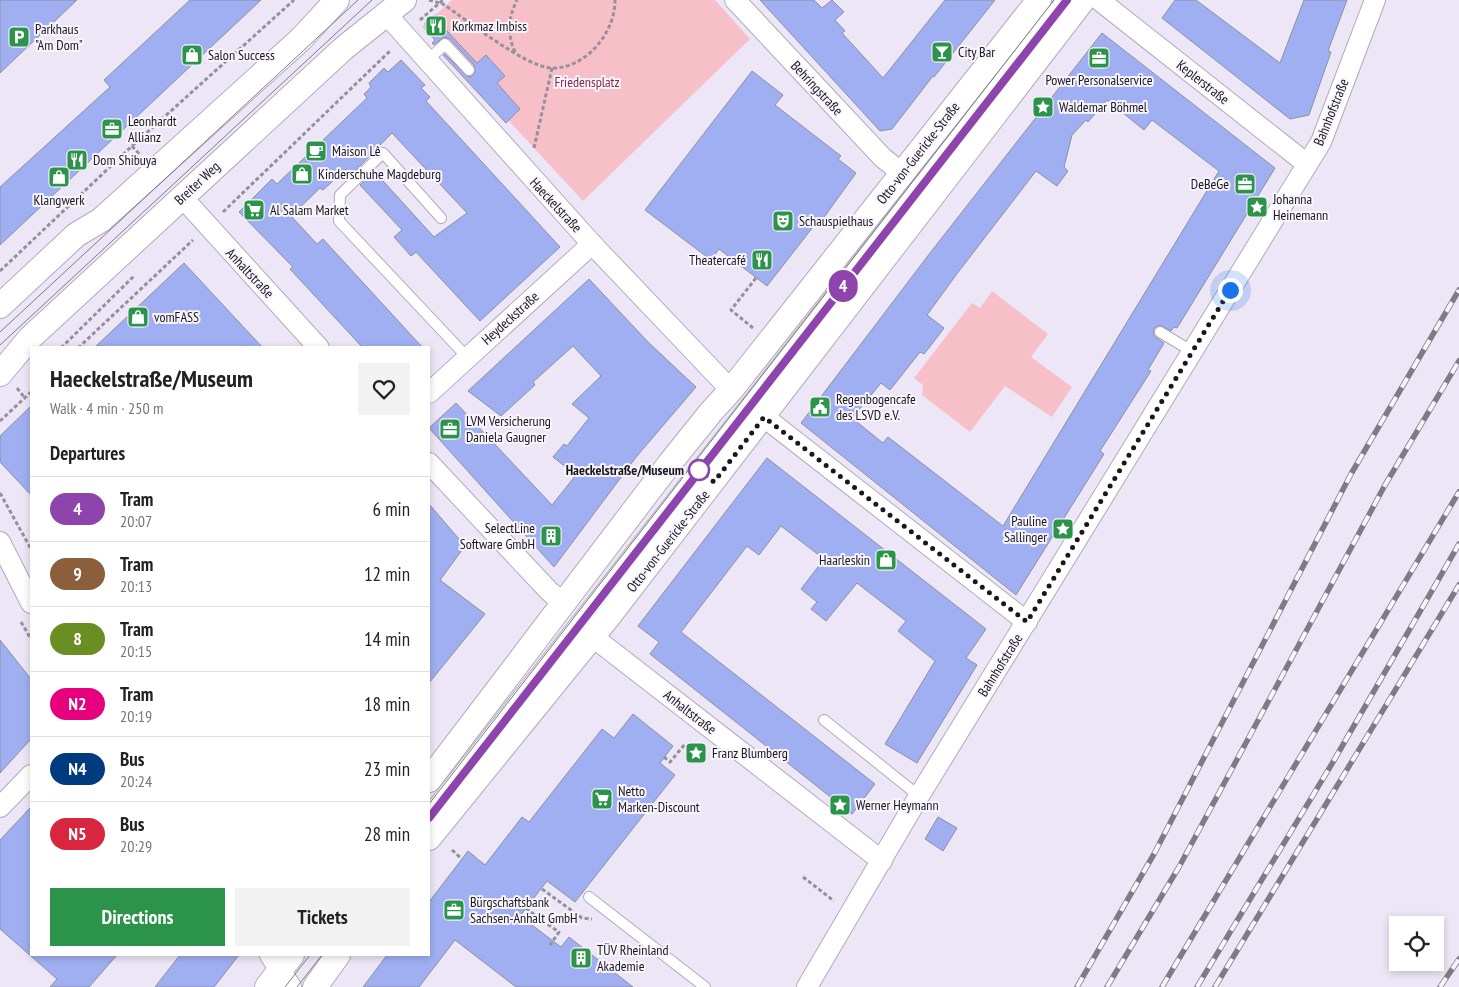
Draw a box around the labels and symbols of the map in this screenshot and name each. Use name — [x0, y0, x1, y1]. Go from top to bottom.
restaurant icon: Korkmaz Imbiss — [424, 14, 448, 38]
place label: Korkmaz Imbiss — [452, 17, 527, 35]
place label: Parkhaus "Am Dom" — [35, 20, 83, 54]
parking icon: Parkhaus "Am Dom" — [7, 25, 31, 49]
bar icon: City Bar — [930, 40, 954, 64]
shop icon: Salon Success — [180, 43, 204, 67]
place label: City Bar — [958, 43, 995, 61]
place label: Salon Success — [208, 46, 275, 64]
office icon: Power Personalservice — [1087, 46, 1111, 70]
street label: Keplerstraße — [1173, 56, 1233, 108]
street label: Behringstraße — [787, 57, 847, 119]
place label: Power Personalservice — [1045, 71, 1153, 89]
park label: Friedensplatz — [554, 73, 620, 91]
street label: Bahnhofstraße — [1309, 76, 1353, 148]
place icon: Waldemar Böhmel — [1031, 95, 1055, 119]
street label: Otto-von-Guericke-Straße — [873, 98, 964, 208]
place label: Waldemar Böhmel — [1059, 98, 1148, 116]
place label: Leonhardt Allianz — [128, 112, 177, 146]
office icon: Leonhardt Allianz — [100, 117, 124, 141]
cafe icon: Maison Lê — [304, 139, 328, 163]
place label: Maison Lê — [332, 142, 381, 160]
restaurant icon: Dom Shibuya — [65, 148, 89, 172]
place label: Dom Shibuya — [93, 151, 157, 169]
street label: Breiter Weg — [170, 157, 224, 209]
shop icon: Kinderschuhe Magdeburg — [290, 162, 314, 186]
shop icon: Klangwerk — [47, 165, 71, 189]
place label: Kinderschuhe Magdeburg — [318, 165, 441, 183]
office icon: DeBeGe — [1233, 172, 1257, 196]
street label: Haeckelstraße — [526, 174, 586, 236]
place label: DeBeGe — [1191, 175, 1229, 193]
place label: Johanna Heinemann — [1272, 190, 1328, 224]
place label: Klangwerk — [33, 191, 85, 209]
place icon: Johanna Heinemann — [1245, 195, 1269, 219]
supermarket icon: Al Salam Market — [242, 198, 266, 222]
place label: Al Salam Market — [270, 201, 349, 219]
theatre icon: Schauspielhaus — [771, 209, 795, 233]
place label: Schauspielhaus — [799, 212, 874, 230]
street label: Anhaltstraße — [222, 244, 278, 302]
restaurant icon: Theatercafé — [750, 248, 774, 272]
place label: Theatercafé — [689, 251, 746, 269]
line badge: 4 — [827, 270, 859, 302]
your location — [1218, 278, 1243, 303]
street label: Heydeckstraße — [478, 287, 543, 348]
shop icon: vomFASS — [126, 305, 150, 329]
place label: vomFASS — [154, 308, 199, 326]
place label: Regenbogencafe des LSVD e.V. — [836, 390, 916, 424]
public building icon: Regenbogencafe des LSVD e.V. — [808, 395, 832, 419]
place label: LVM Versicherung Daniela Gaugner — [466, 412, 551, 446]
office icon: LVM Versicherung Daniela Gaugner — [438, 417, 462, 441]
marker: Haeckelstraße/Museum — [688, 459, 710, 481]
place label: Haeckelstraße/Museum — [566, 461, 684, 479]
street label: Otto-von-Guericke-Straße — [623, 486, 714, 596]
place label: Pauline Sallinger — [1004, 512, 1047, 546]
place icon: Pauline Sallinger — [1051, 517, 1075, 541]
place label: SelectLine Software GmbH — [460, 519, 535, 553]
building icon: SelectLine Software GmbH — [539, 524, 563, 548]
shop icon: Haarleskin — [874, 548, 898, 572]
place label: Haarleskin — [819, 551, 870, 569]
street label: Bahnhofstraße — [974, 630, 1027, 700]
street label: Anhaltstraße — [660, 686, 720, 738]
place icon: Franz Blumberg — [684, 741, 708, 765]
place label: Franz Blumberg — [712, 744, 788, 762]
place label: Netto Marken-Discount — [618, 782, 700, 816]
supermarket icon: Netto Marken-Discount — [590, 787, 614, 811]
place icon: Werner Heymann — [828, 793, 852, 817]
place label: Werner Heymann — [856, 796, 939, 814]
place label: Bürgschaftsbank Sachsen-Anhalt GmbH — [470, 893, 578, 927]
office icon: Bürgschaftsbank Sachsen-Anhalt GmbH — [442, 898, 466, 922]
place label: TÜV Rheinland Akademie — [597, 941, 669, 975]
building icon: TÜV Rheinland Akademie — [569, 946, 593, 970]

